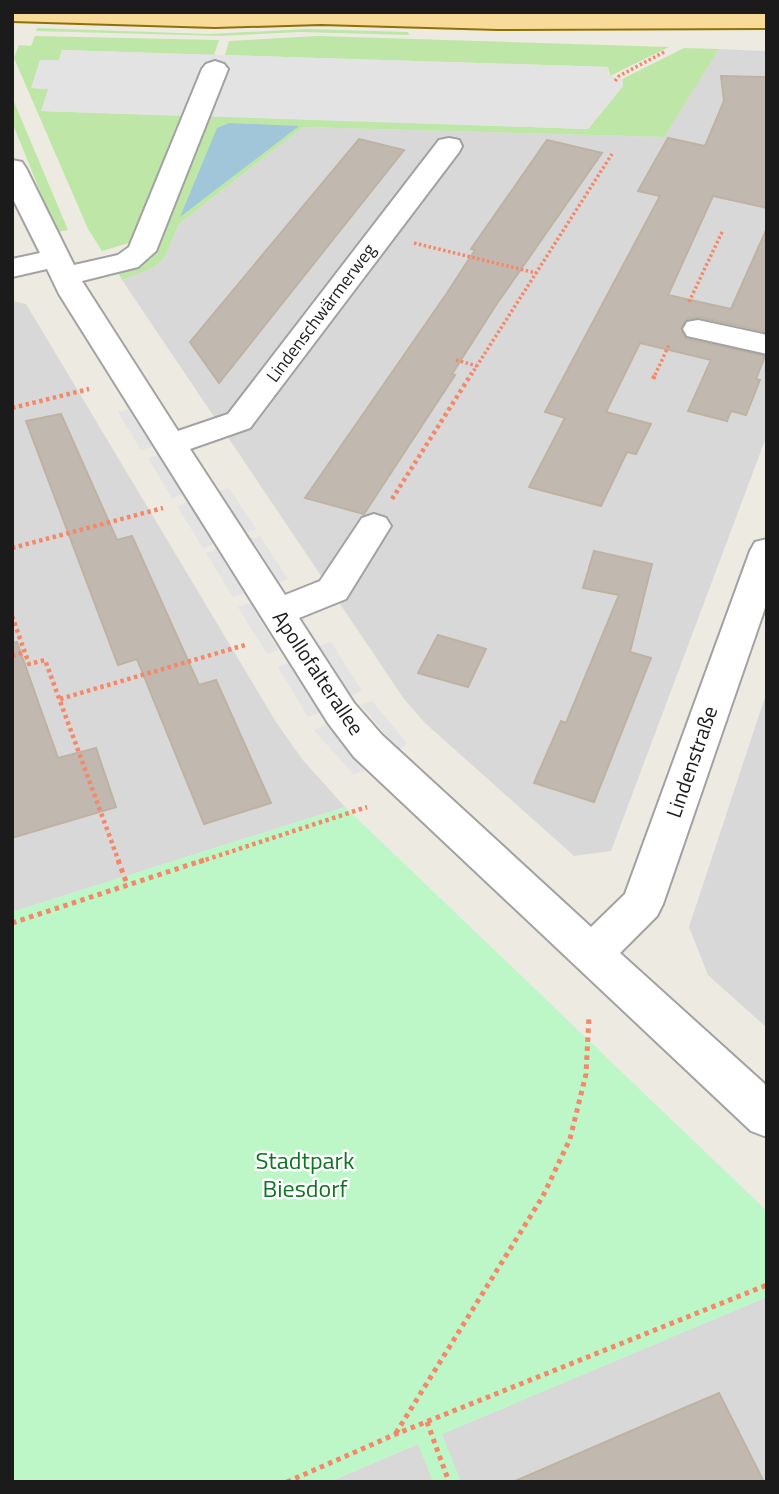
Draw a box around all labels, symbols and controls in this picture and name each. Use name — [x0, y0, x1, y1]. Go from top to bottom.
street label: Lindenschwärmerweg — [259, 238, 382, 388]
street label: Apollofalterallee — [265, 604, 372, 741]
street label: Lindenstraße — [657, 701, 725, 822]
park label: Stadtpark Biesdorf — [256, 1142, 355, 1206]

